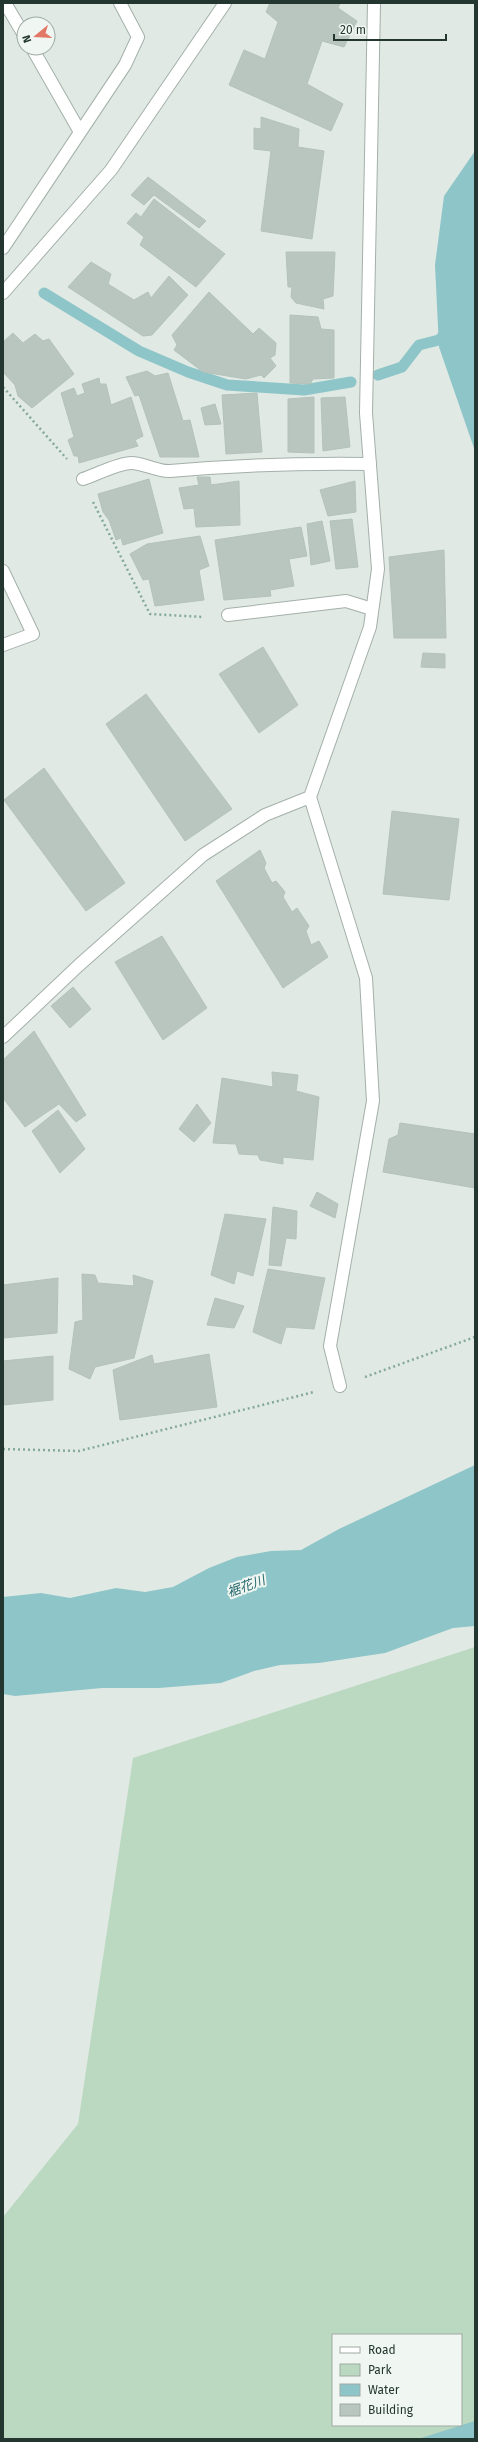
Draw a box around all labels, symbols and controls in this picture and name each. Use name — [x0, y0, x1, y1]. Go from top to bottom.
north arrow — [16, 16, 56, 56]
scale bar — [334, 16, 446, 42]
text: 20 m — [340, 23, 366, 37]
text: N — [20, 33, 34, 44]
water label: 裾花川 — [225, 1572, 269, 1600]
legend — [332, 2334, 462, 2426]
text: Road — [368, 2343, 396, 2357]
text: Park — [368, 2363, 392, 2377]
text: Water — [368, 2383, 400, 2397]
text: Building — [368, 2403, 414, 2417]

